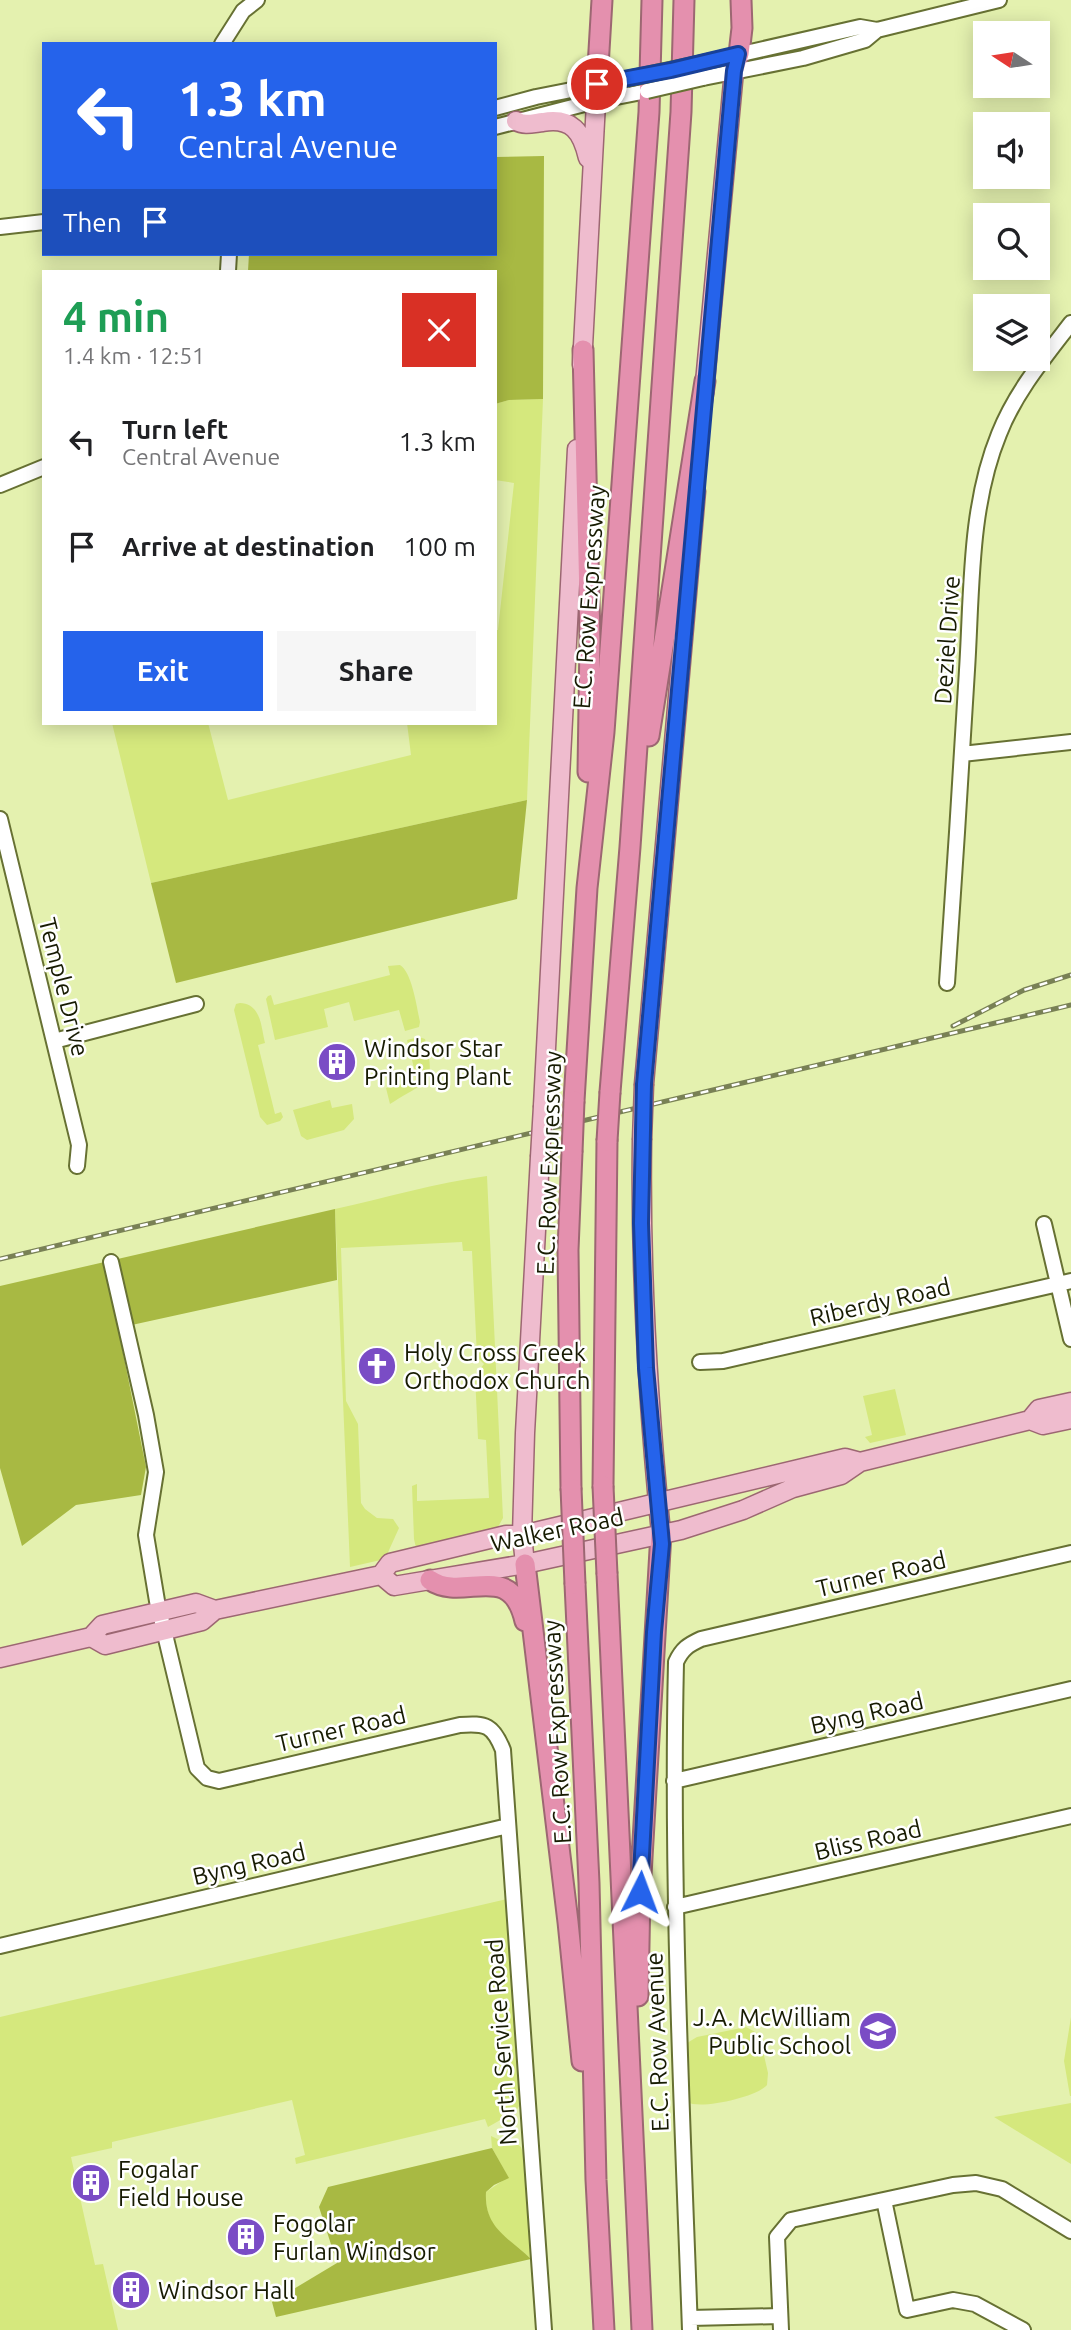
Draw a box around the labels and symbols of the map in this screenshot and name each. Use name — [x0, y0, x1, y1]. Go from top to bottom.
north arrow — [973, 21, 1050, 98]
pin — [567, 54, 627, 114]
street label: E.C. Row Expressway — [568, 484, 610, 710]
street label: Deziel Drive — [929, 575, 965, 705]
street label: Temple Drive — [34, 915, 94, 1059]
place label: Windsor Star Printing Plant — [364, 1035, 512, 1090]
building icon: Windsor Star Printing Plant — [316, 1041, 358, 1083]
street label: E.C. Row Expressway — [532, 1050, 566, 1276]
street label: Riberdy Road — [807, 1273, 953, 1331]
place label: Holy Cross Greek Orthodox Church — [404, 1339, 590, 1394]
church icon: Holy Cross Greek Orthodox Church — [356, 1345, 398, 1387]
street label: Walker Road — [488, 1503, 626, 1557]
street label: Turner Road — [813, 1546, 949, 1602]
street label: E.C. Row Expressway — [538, 1619, 576, 1845]
street label: Byng Road — [808, 1687, 926, 1739]
street label: Turner Road — [273, 1701, 409, 1757]
street label: Bliss Road — [812, 1815, 924, 1865]
street label: Byng Road — [190, 1838, 308, 1890]
position arrow — [603, 1855, 677, 1929]
street label: North Service Road — [480, 1938, 522, 2146]
street label: E.C. Row Avenue — [640, 1952, 674, 2132]
place label: J.A. McWilliam Public School — [693, 2004, 851, 2059]
school or university icon: J.A. McWilliam Public School — [857, 2010, 899, 2052]
place label: Fogalar Field House — [118, 2156, 244, 2211]
building icon: Fogalar Field House — [70, 2162, 112, 2204]
place label: Fogolar Furlan Windsor — [273, 2210, 436, 2265]
building icon: Fogolar Furlan Windsor — [225, 2216, 267, 2258]
building icon: Windsor Hall — [110, 2269, 152, 2311]
place label: Windsor Hall — [158, 2277, 295, 2304]

